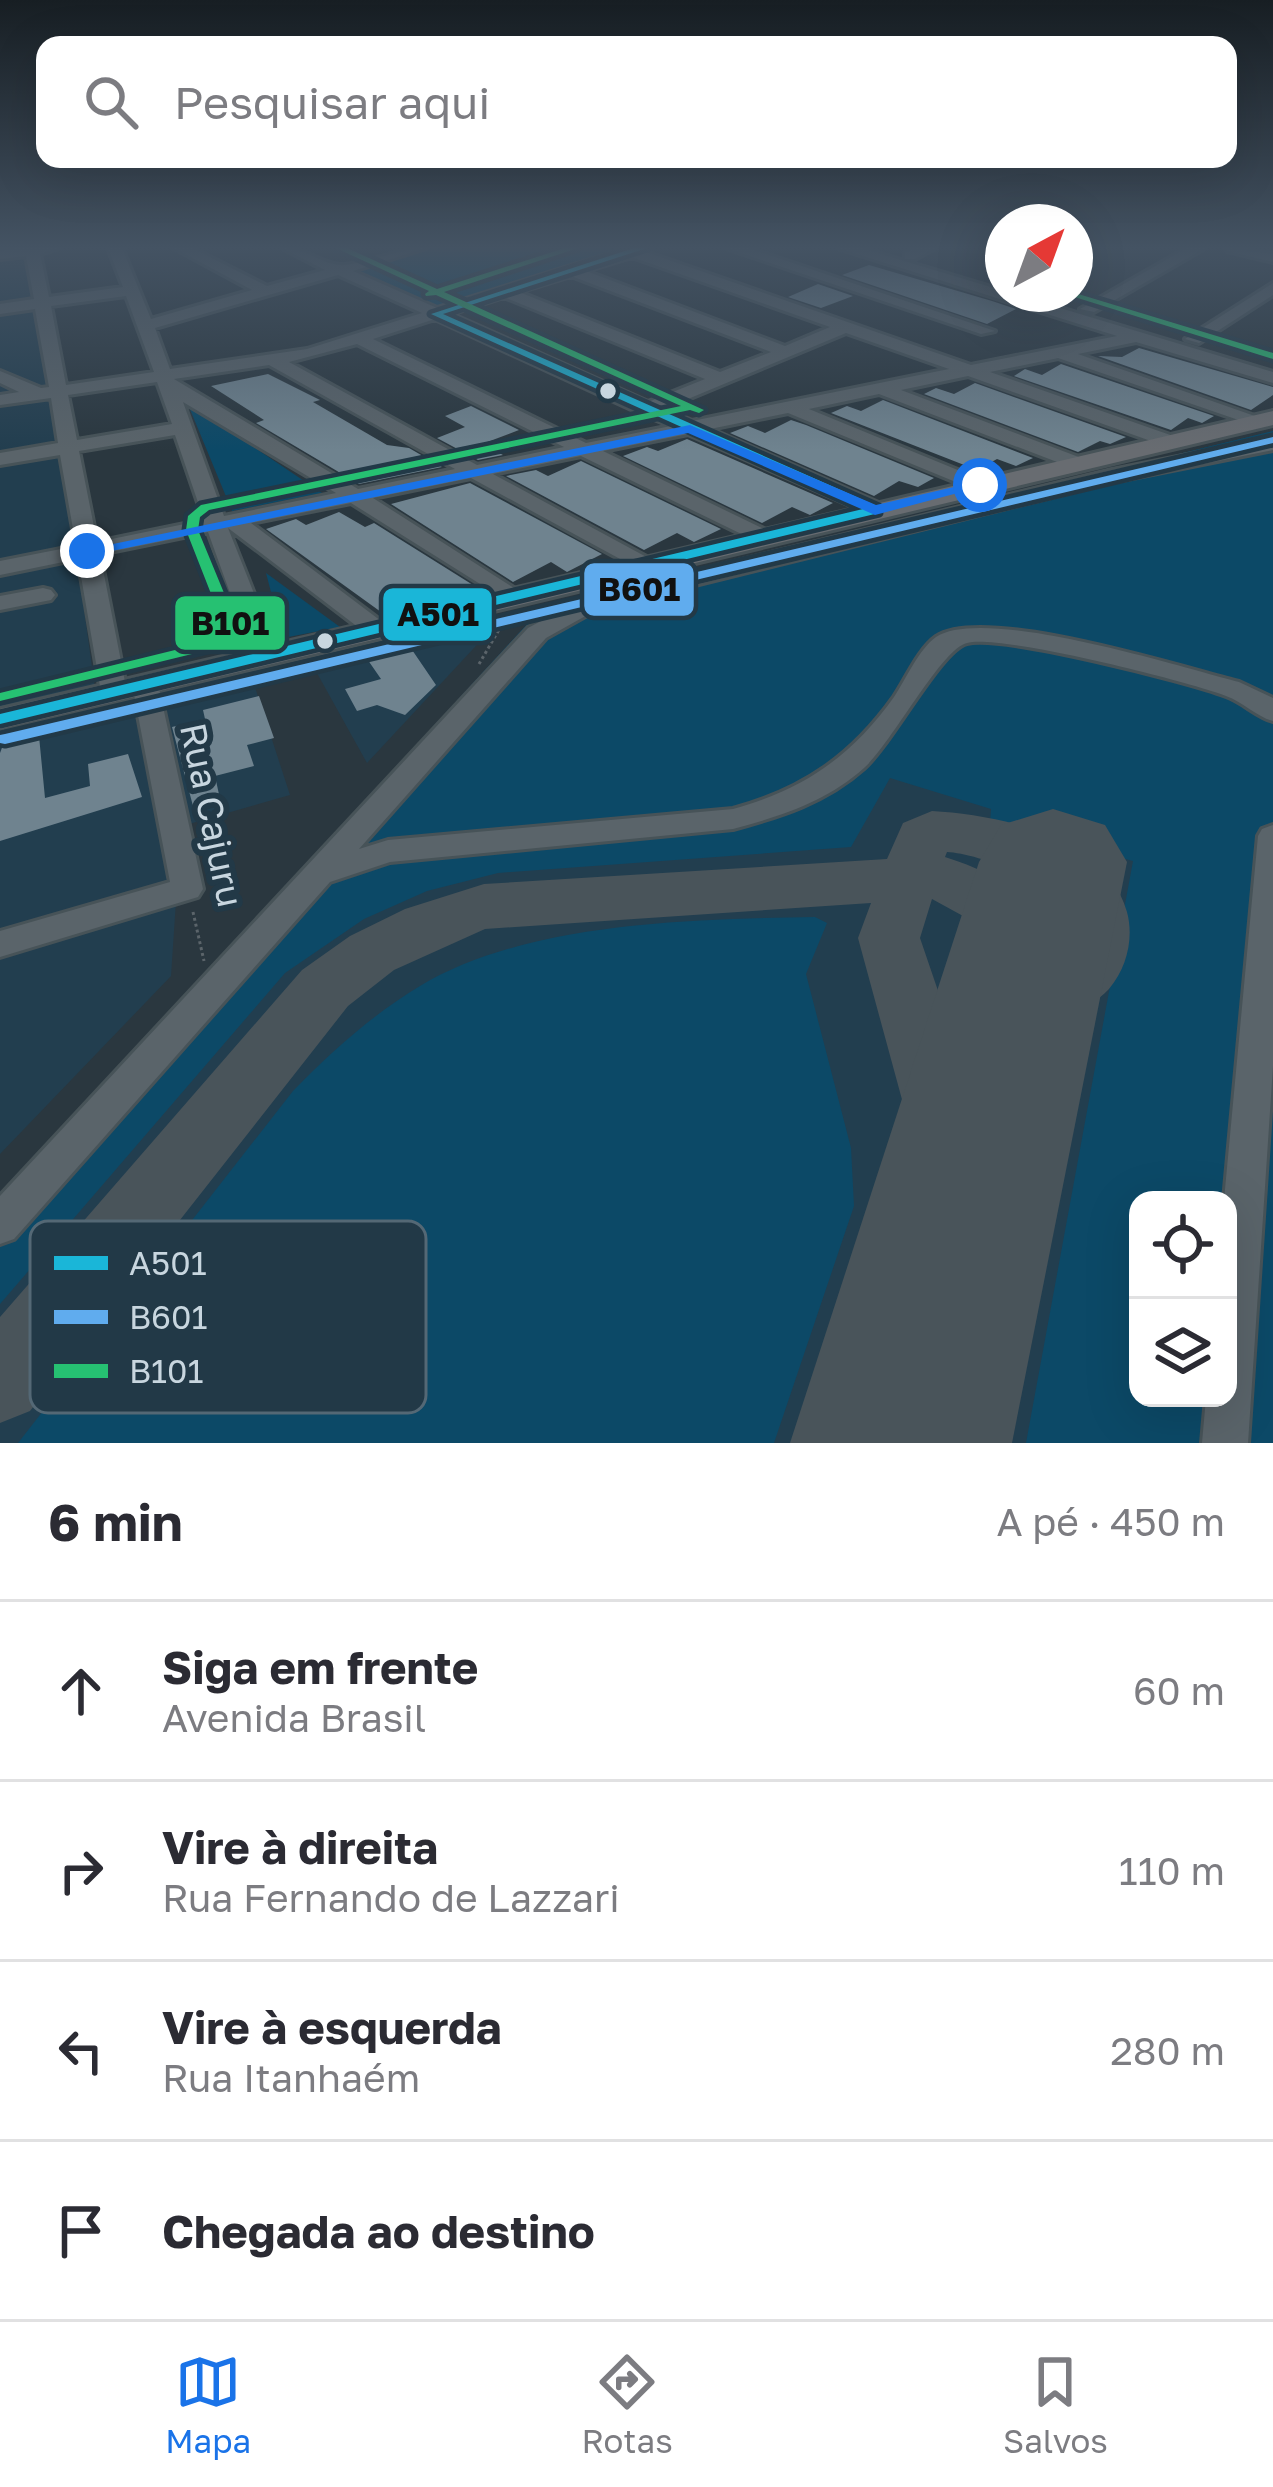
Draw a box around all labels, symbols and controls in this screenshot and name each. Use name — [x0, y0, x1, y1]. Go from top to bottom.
search box — [36, 36, 1237, 168]
icon: search — [78, 69, 144, 135]
text: Pesquisar aqui — [174, 75, 490, 129]
north arrow — [985, 204, 1093, 312]
unlabelled marker — [597, 380, 619, 402]
route start — [953, 458, 1007, 512]
route end — [60, 524, 114, 578]
line badge: B601 — [582, 561, 696, 618]
text: B601 — [598, 569, 680, 608]
line badge: A501 — [381, 586, 494, 643]
line badge: B101 — [173, 594, 287, 652]
text: A501 — [397, 594, 479, 633]
text: B101 — [191, 603, 269, 642]
unlabelled marker — [314, 630, 336, 652]
street label: Rua Cajuru — [172, 719, 253, 911]
map controls — [1129, 1191, 1237, 1407]
button: locate — [1129, 1191, 1237, 1299]
legend — [30, 1221, 426, 1413]
text: A501 — [129, 1243, 207, 1282]
text: B601 — [129, 1297, 208, 1336]
button: layers — [1129, 1299, 1237, 1407]
text: B101 — [129, 1351, 204, 1390]
text: 6 min — [48, 1491, 183, 1552]
text: A pé · 450 m — [996, 1498, 1225, 1545]
text: Siga em frente — [162, 1640, 478, 1694]
icon: ahead — [48, 1658, 114, 1724]
text: 60 m — [1133, 1667, 1225, 1714]
text: Avenida Brasil — [162, 1694, 426, 1741]
text: Vire à direita — [162, 1820, 438, 1874]
icon: right — [48, 1838, 114, 1904]
text: 110 m — [1119, 1847, 1225, 1894]
text: Rua Fernando de Lazzari — [162, 1874, 620, 1921]
text: Vire à esquerda — [162, 2000, 502, 2054]
icon: left — [48, 2018, 114, 2084]
text: 280 m — [1110, 2027, 1225, 2074]
text: Rua Itanhaém — [162, 2054, 420, 2101]
icon: arrive — [48, 2198, 114, 2264]
text: Chegada ao destino — [162, 2204, 595, 2258]
tab: Mapa — [165, 2349, 251, 2460]
tab: Rotas — [581, 2349, 673, 2460]
tab: Salvos — [1003, 2349, 1108, 2460]

